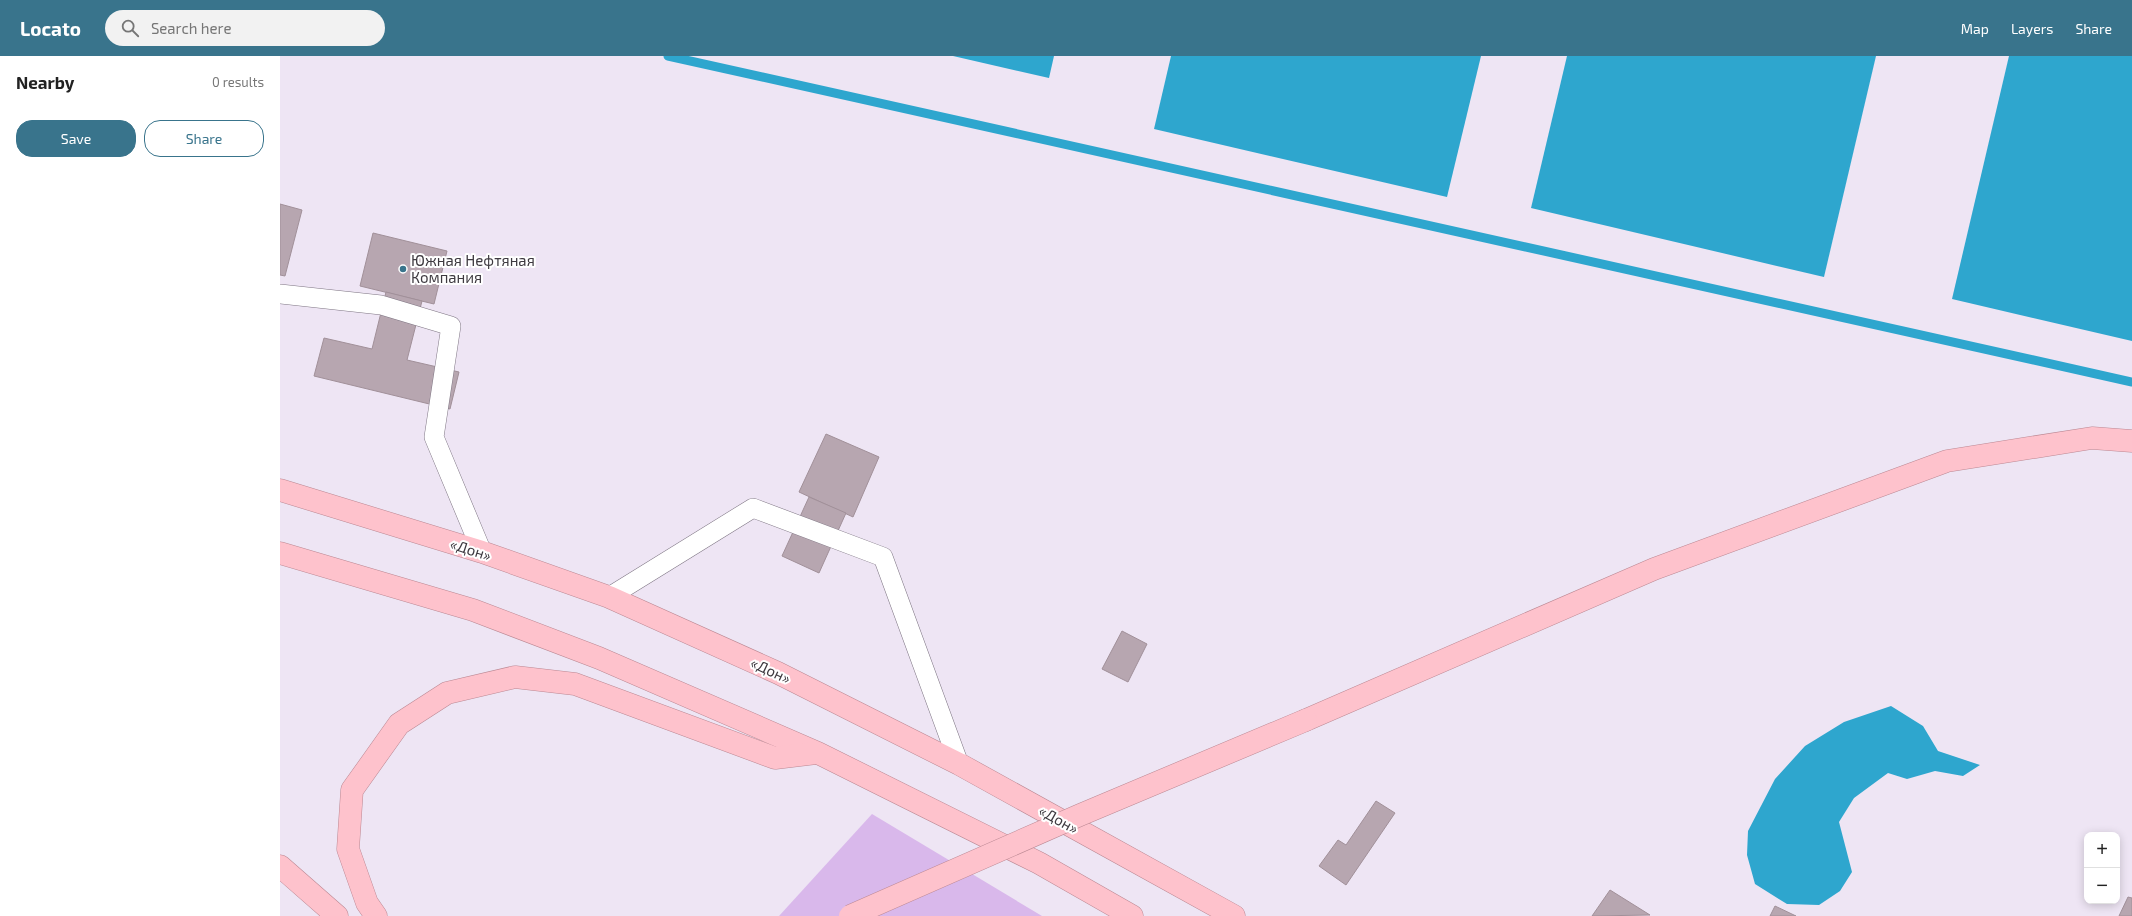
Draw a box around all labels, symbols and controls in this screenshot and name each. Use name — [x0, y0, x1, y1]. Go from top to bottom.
search box — [105, 10, 385, 46]
text: Locato — [20, 17, 81, 40]
icon: search — [119, 17, 141, 39]
text: Search here — [151, 19, 231, 37]
text: Map — [1961, 20, 1989, 37]
text: Layers — [2011, 20, 2053, 37]
text: Share — [2075, 20, 2112, 37]
text: Nearby — [16, 72, 74, 92]
text: 0 results — [212, 74, 264, 90]
button: Save — [16, 120, 136, 157]
button: Share — [144, 120, 264, 157]
place label: Южная Нефтяная Компания — [411, 251, 535, 286]
marker: Южная Нефтяная Компания — [398, 264, 408, 274]
street label: «Дон» — [448, 534, 494, 564]
street label: «Дон» — [748, 653, 794, 687]
street label: «Дон» — [1036, 801, 1082, 837]
map controls — [2084, 832, 2120, 904]
button: + — [2084, 832, 2120, 868]
button: − — [2084, 868, 2120, 904]

